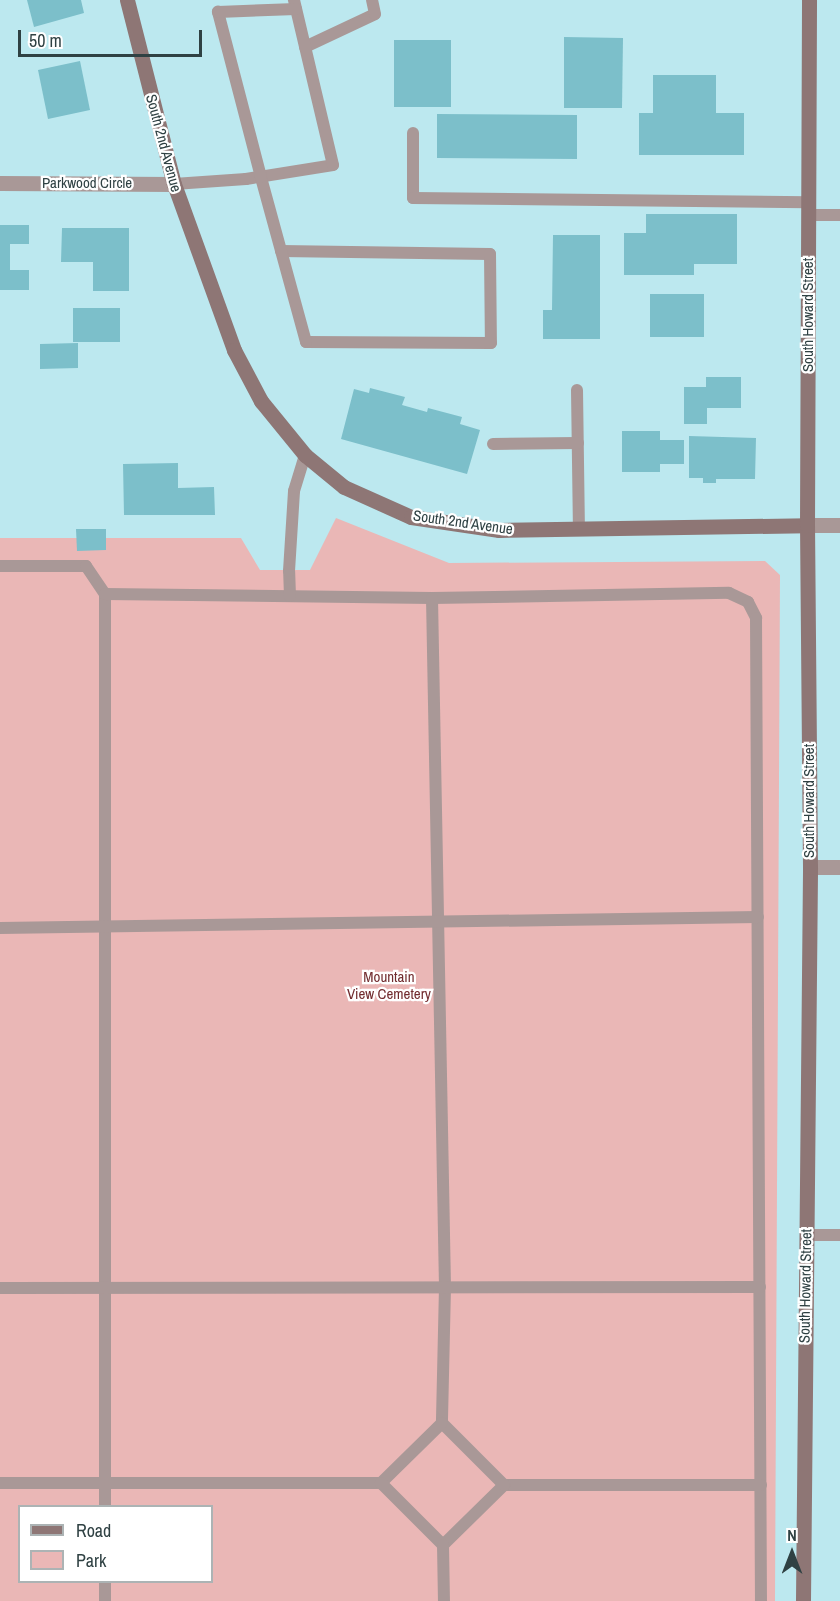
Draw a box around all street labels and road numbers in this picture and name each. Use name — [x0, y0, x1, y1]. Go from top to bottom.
street label: South 2nd Avenue — [142, 92, 186, 194]
street label: Parkwood Circle — [42, 174, 132, 192]
street label: South Howard Street — [799, 258, 817, 372]
street label: South 2nd Avenue — [412, 506, 514, 538]
street label: South Howard Street — [800, 744, 818, 858]
street label: South Howard Street — [795, 1229, 815, 1343]

